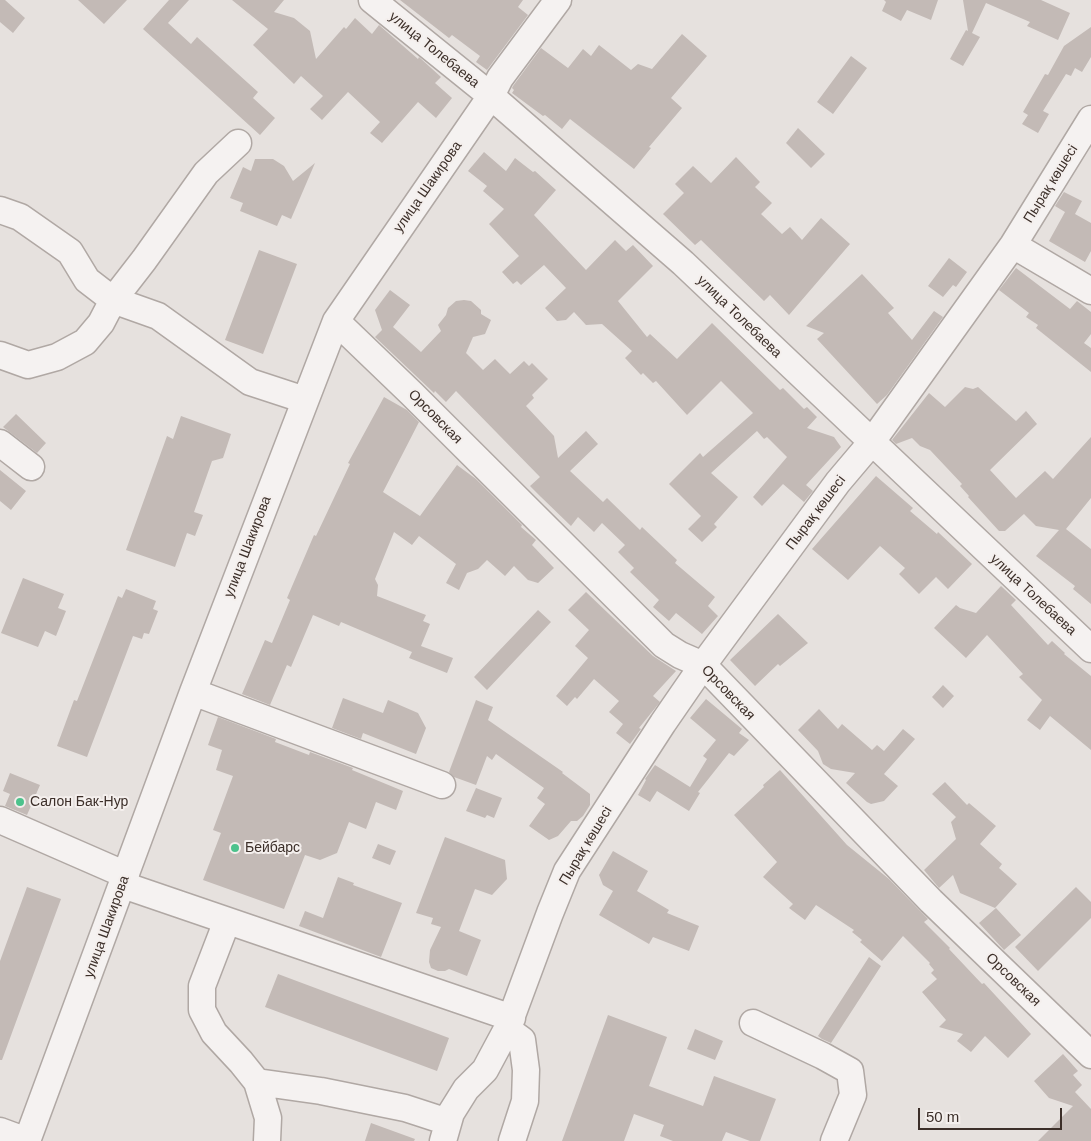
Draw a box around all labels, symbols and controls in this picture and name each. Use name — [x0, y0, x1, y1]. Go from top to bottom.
street label: улица Толебаева — [385, 8, 483, 92]
street label: улица Шакирова — [390, 138, 466, 236]
street label: Пырақ көшесі — [1020, 142, 1082, 226]
street label: улица Толебаева — [693, 272, 785, 362]
street label: Орсовская — [404, 386, 466, 448]
street label: Пырақ көшесі — [783, 473, 849, 553]
street label: улица Шакирова — [221, 494, 275, 600]
street label: улица Толебаева — [987, 551, 1079, 639]
street label: Орсовская — [698, 662, 758, 724]
place label: Салон Бак-Нур — [30, 794, 128, 810]
marker: Салон Бак-Нур — [14, 796, 26, 808]
street label: Пырақ көшесі — [556, 804, 616, 888]
place label: Бейбарс — [245, 840, 300, 856]
marker: Бейбарс — [229, 842, 241, 854]
street label: улица Шакирова — [81, 874, 133, 980]
street label: Орсовская — [982, 950, 1044, 1010]
scale bar — [921, 1098, 1065, 1130]
text: 50 m — [926, 1108, 959, 1125]

